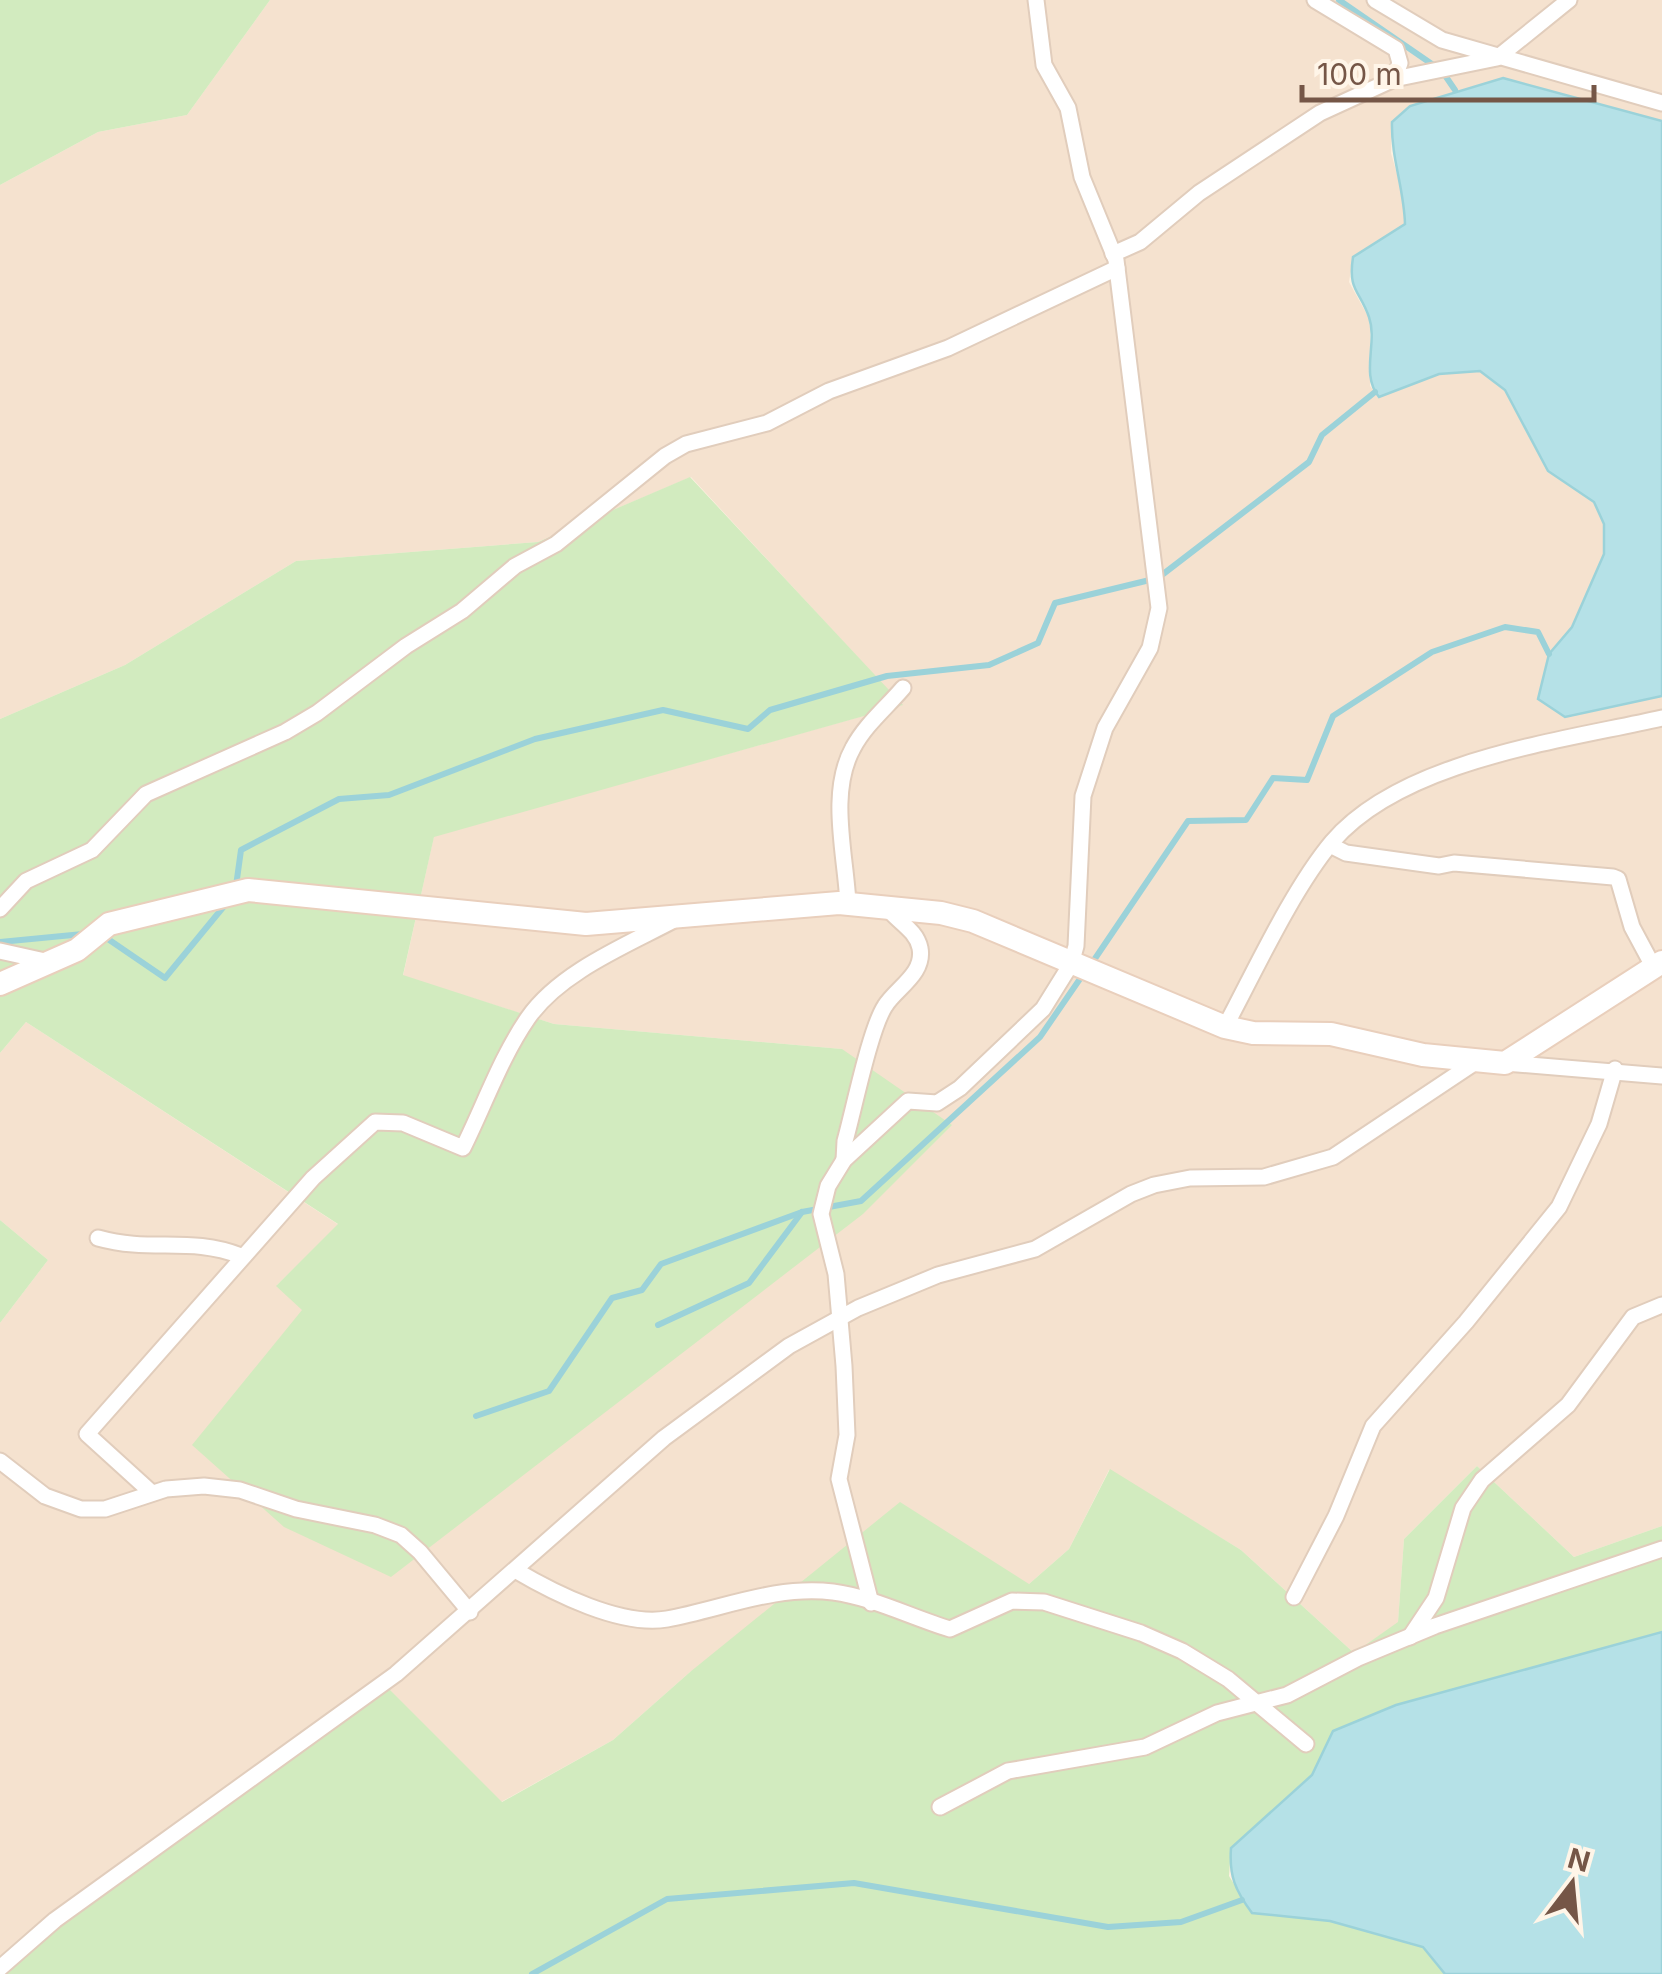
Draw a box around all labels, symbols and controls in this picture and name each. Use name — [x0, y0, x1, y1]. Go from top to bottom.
scale bar — [1302, 40, 1594, 102]
text: 100 m — [1317, 56, 1402, 92]
north arrow — [1522, 1834, 1622, 1934]
text: N — [1564, 1841, 1594, 1879]

